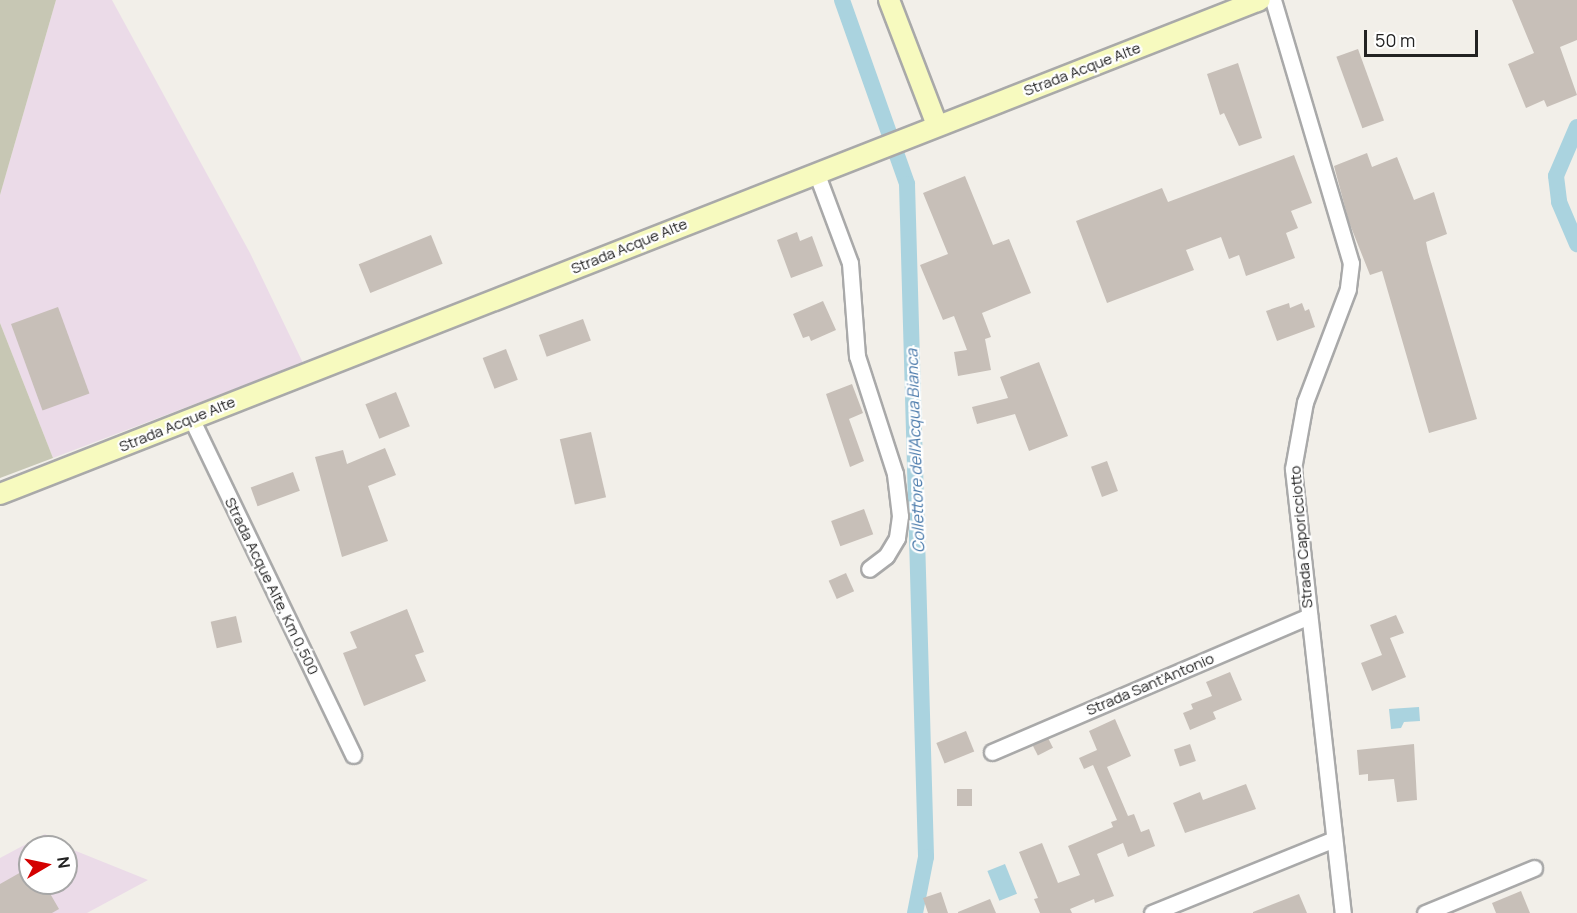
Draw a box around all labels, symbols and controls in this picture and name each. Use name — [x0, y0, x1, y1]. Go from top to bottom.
scale bar — [1367, 18, 1481, 56]
text: 50 m — [1375, 28, 1415, 52]
street label: Strada Acque Alte — [1021, 38, 1143, 100]
street label: Strada Acque Alte — [568, 214, 690, 278]
water label: Collettore dell'Acqua Bianca — [902, 349, 928, 553]
street label: Strada Acque Alte — [116, 392, 238, 456]
street label: Strada Caporicciotto — [1286, 465, 1316, 609]
street label: Strada Acque Alte, Km 0,500 — [221, 494, 323, 678]
street label: Strada Sant'Antonio — [1083, 649, 1217, 719]
north arrow — [18, 835, 78, 895]
text: N — [52, 855, 76, 870]

